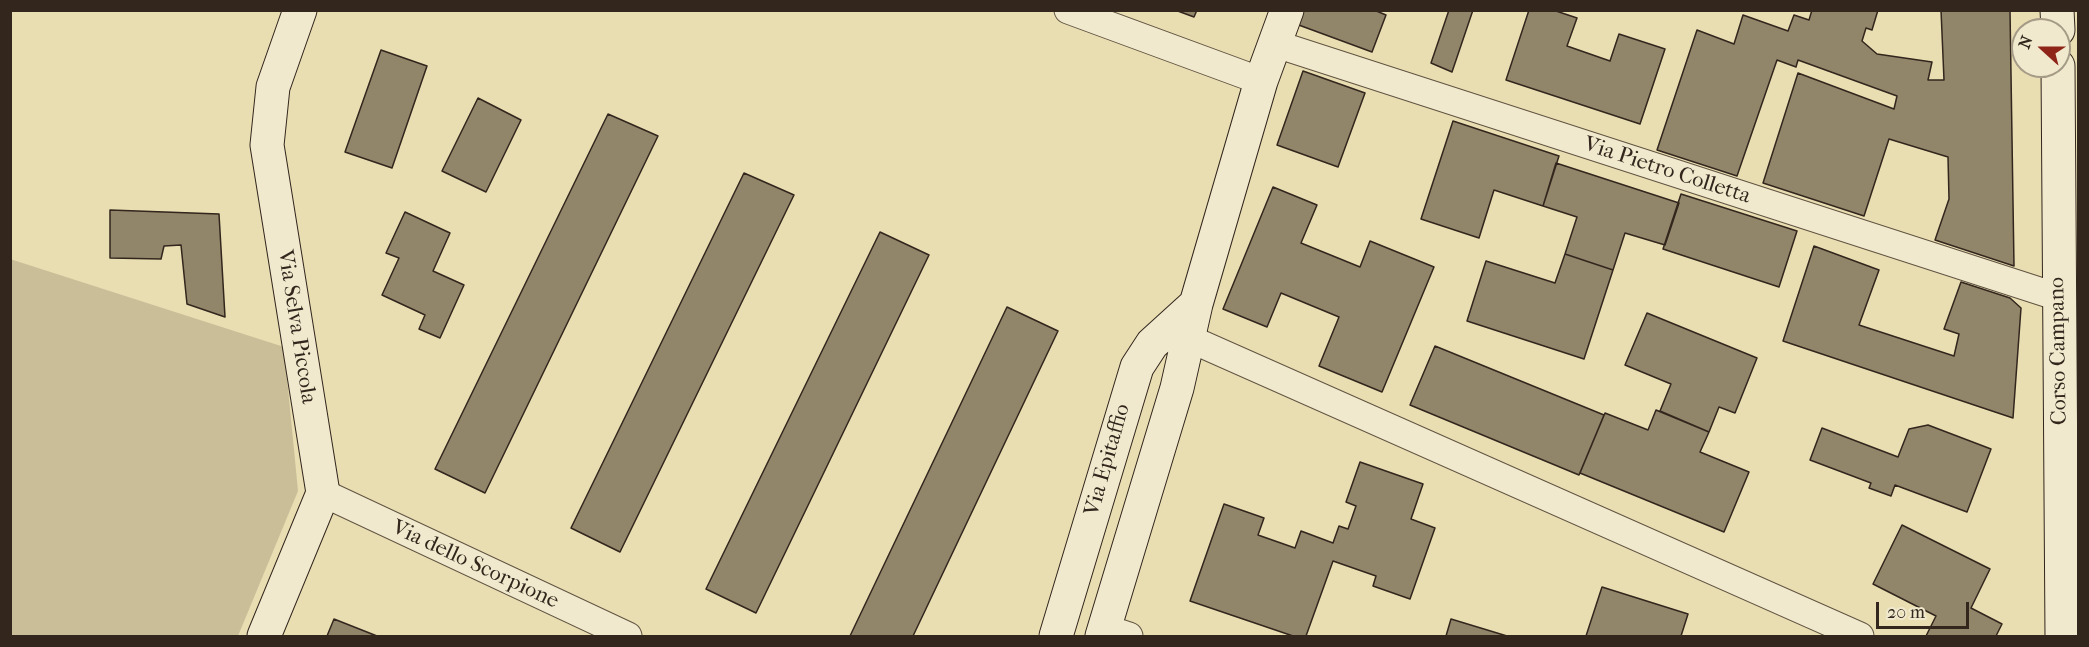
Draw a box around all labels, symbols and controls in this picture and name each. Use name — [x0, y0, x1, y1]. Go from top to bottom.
north arrow — [2011, 18, 2071, 78]
text: N — [2015, 33, 2037, 51]
street label: Via Pietro Colletta — [1580, 132, 1754, 210]
street label: Via Selva Piccola — [271, 248, 321, 406]
street label: Corso Campano — [2045, 277, 2073, 425]
street label: Via Epitaffio — [1079, 401, 1137, 519]
street label: Via dello Scorpione — [387, 515, 563, 615]
scale bar — [1879, 590, 1972, 628]
text: 20 m — [1887, 602, 1925, 623]

